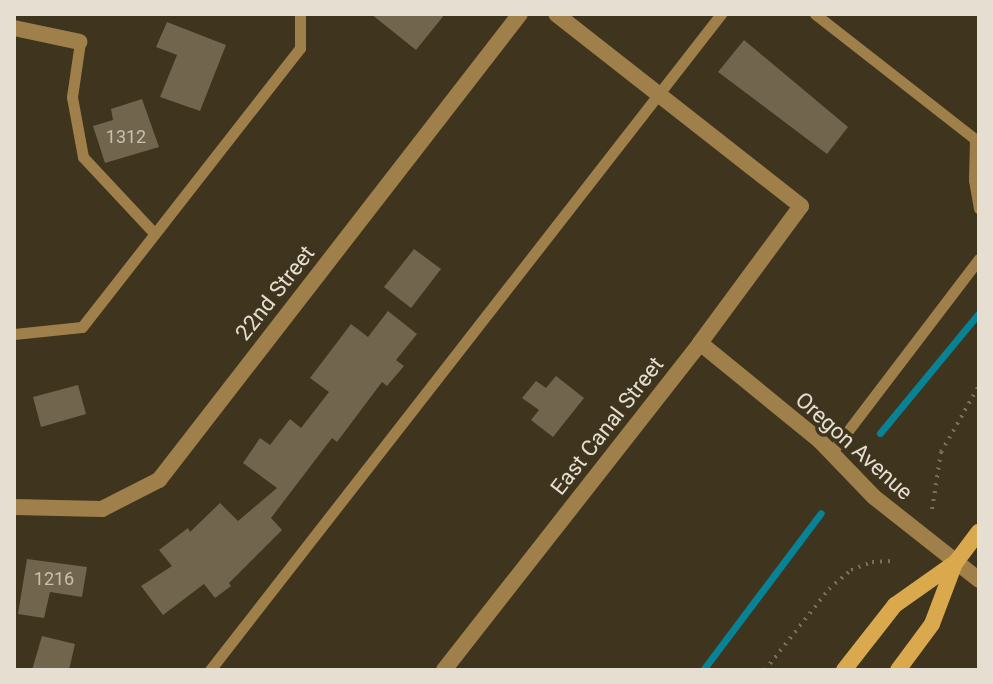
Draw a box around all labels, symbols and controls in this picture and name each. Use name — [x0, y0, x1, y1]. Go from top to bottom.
house number: 1312 — [106, 126, 146, 148]
street label: 22nd Street — [230, 240, 320, 346]
street label: East Canal Street — [545, 352, 669, 500]
street label: Oregon Avenue — [790, 387, 918, 505]
house number: 1216 — [34, 568, 74, 590]

